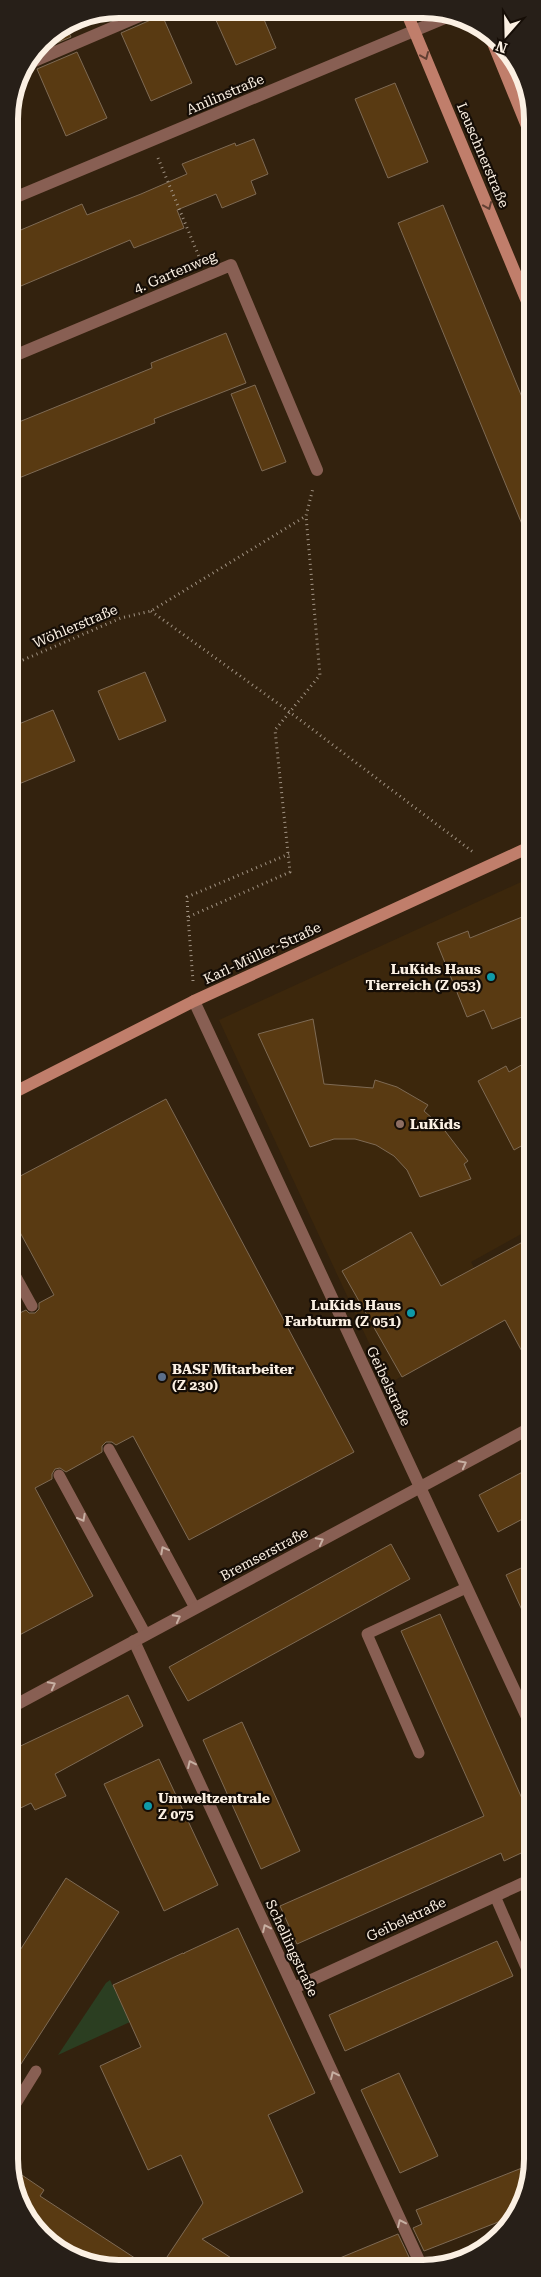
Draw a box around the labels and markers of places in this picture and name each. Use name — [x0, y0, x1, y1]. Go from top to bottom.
place label: LuKids Haus Tierreich (Z 053) — [366, 961, 481, 993]
marker: LuKids Haus Tierreich (Z 053) — [485, 971, 497, 983]
place label: LuKids — [410, 1116, 460, 1132]
marker: LuKids — [394, 1118, 406, 1130]
place label: LuKids Haus Farbturm (Z 051) — [285, 1297, 401, 1329]
marker: LuKids Haus Farbturm (Z 051) — [405, 1307, 417, 1319]
place label: BASF Mitarbeiter (Z 230) — [172, 1361, 295, 1393]
marker: BASF Mitarbeiter (Z 230) — [156, 1371, 168, 1383]
place label: Umweltzentrale Z 075 — [158, 1790, 270, 1822]
marker: Umweltzentrale Z 075 — [142, 1800, 154, 1812]

